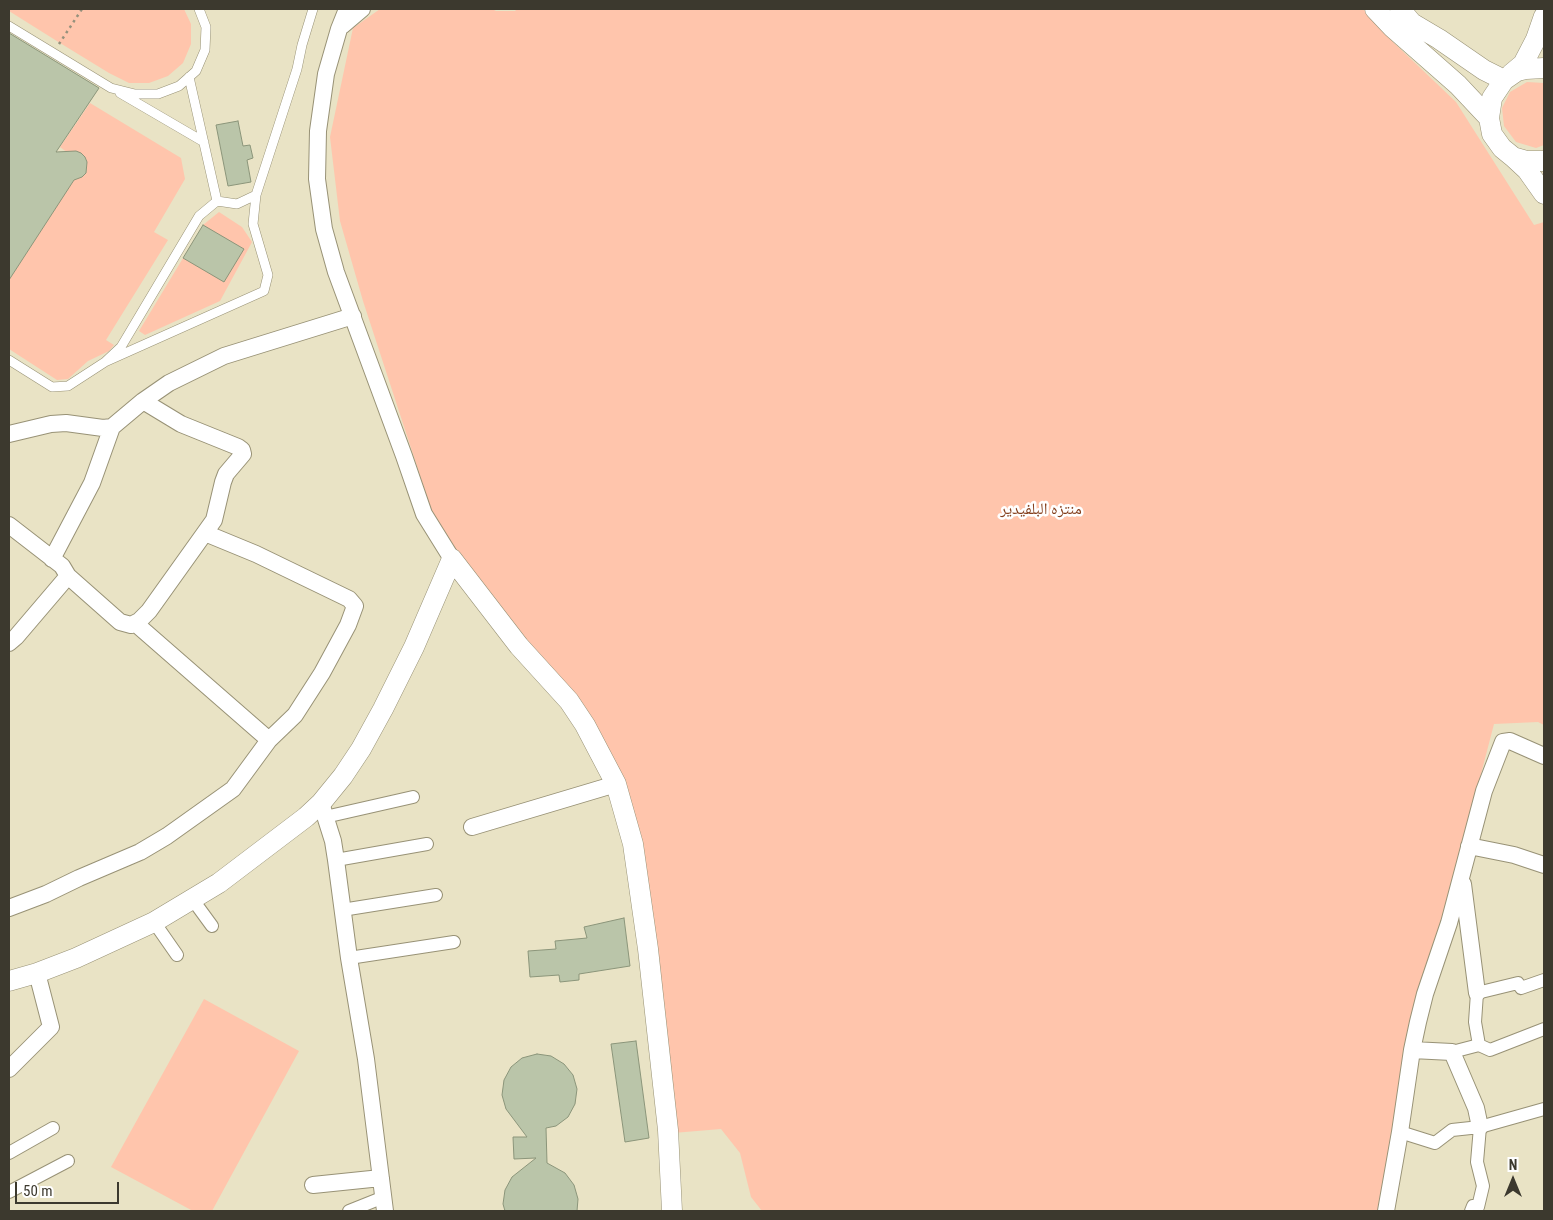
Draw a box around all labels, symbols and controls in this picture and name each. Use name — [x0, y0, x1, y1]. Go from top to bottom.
park label: منتزه البلفيدير — [1000, 500, 1082, 520]
north arrow — [1488, 1155, 1538, 1205]
text: N — [1509, 1157, 1517, 1173]
scale bar — [18, 1172, 121, 1204]
text: 50 m — [23, 1182, 53, 1200]

